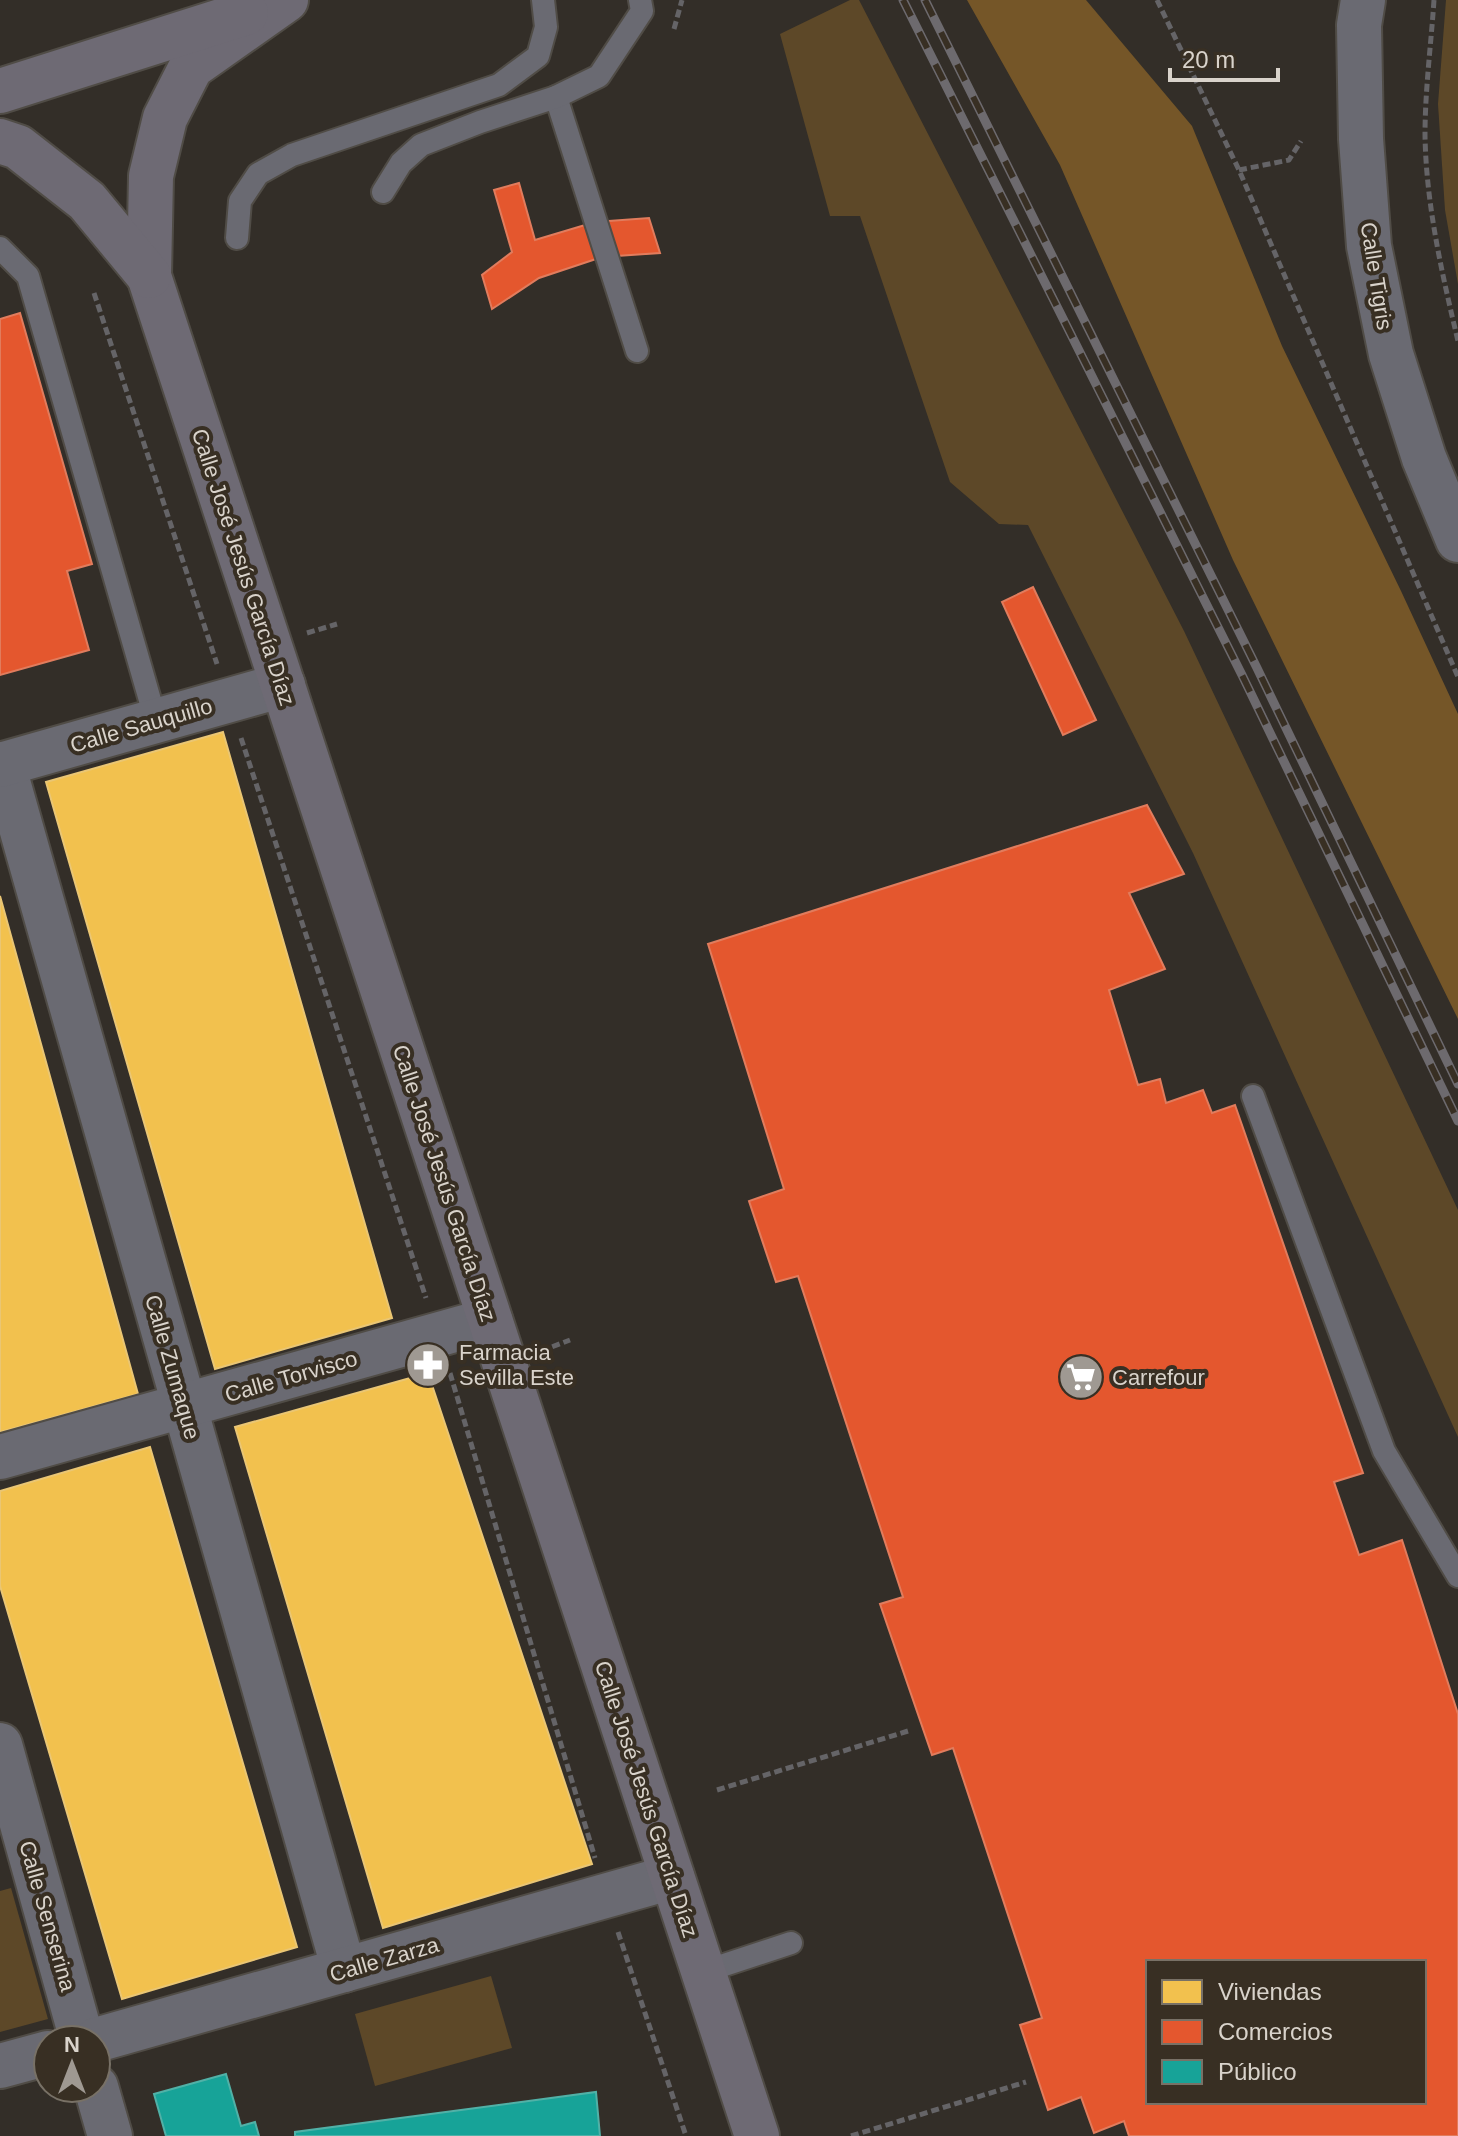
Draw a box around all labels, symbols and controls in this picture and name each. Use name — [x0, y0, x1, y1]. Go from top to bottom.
scale bar — [1170, 32, 1278, 82]
text: 20 m — [1182, 46, 1235, 73]
street label: Calle Tigris — [1356, 220, 1397, 332]
street label: Calle José Jesús García Díaz — [187, 425, 300, 709]
street label: Calle Sauquillo — [67, 693, 215, 758]
street label: Calle José Jesús García Díaz — [388, 1041, 501, 1325]
street label: Calle Zumaque — [140, 1292, 205, 1442]
place label: Farmacia Sevilla Este — [459, 1340, 574, 1390]
pharmacy icon: Farmacia Sevilla Este — [404, 1341, 452, 1389]
street label: Calle Torvisco — [222, 1346, 360, 1407]
supermarket icon: Carrefour — [1057, 1353, 1105, 1401]
place label: Carrefour — [1112, 1365, 1205, 1390]
street label: Calle José Jesús García Díaz — [590, 1657, 703, 1941]
street label: Calle Senserina — [14, 1838, 81, 1995]
street label: Calle Zarza — [327, 1932, 442, 1987]
legend — [1146, 1960, 1426, 2104]
text: Viviendas — [1218, 1978, 1322, 2005]
text: Comercios — [1218, 2018, 1333, 2045]
north arrow — [32, 2024, 112, 2104]
text: N — [64, 2032, 80, 2057]
text: Público — [1218, 2058, 1297, 2085]

